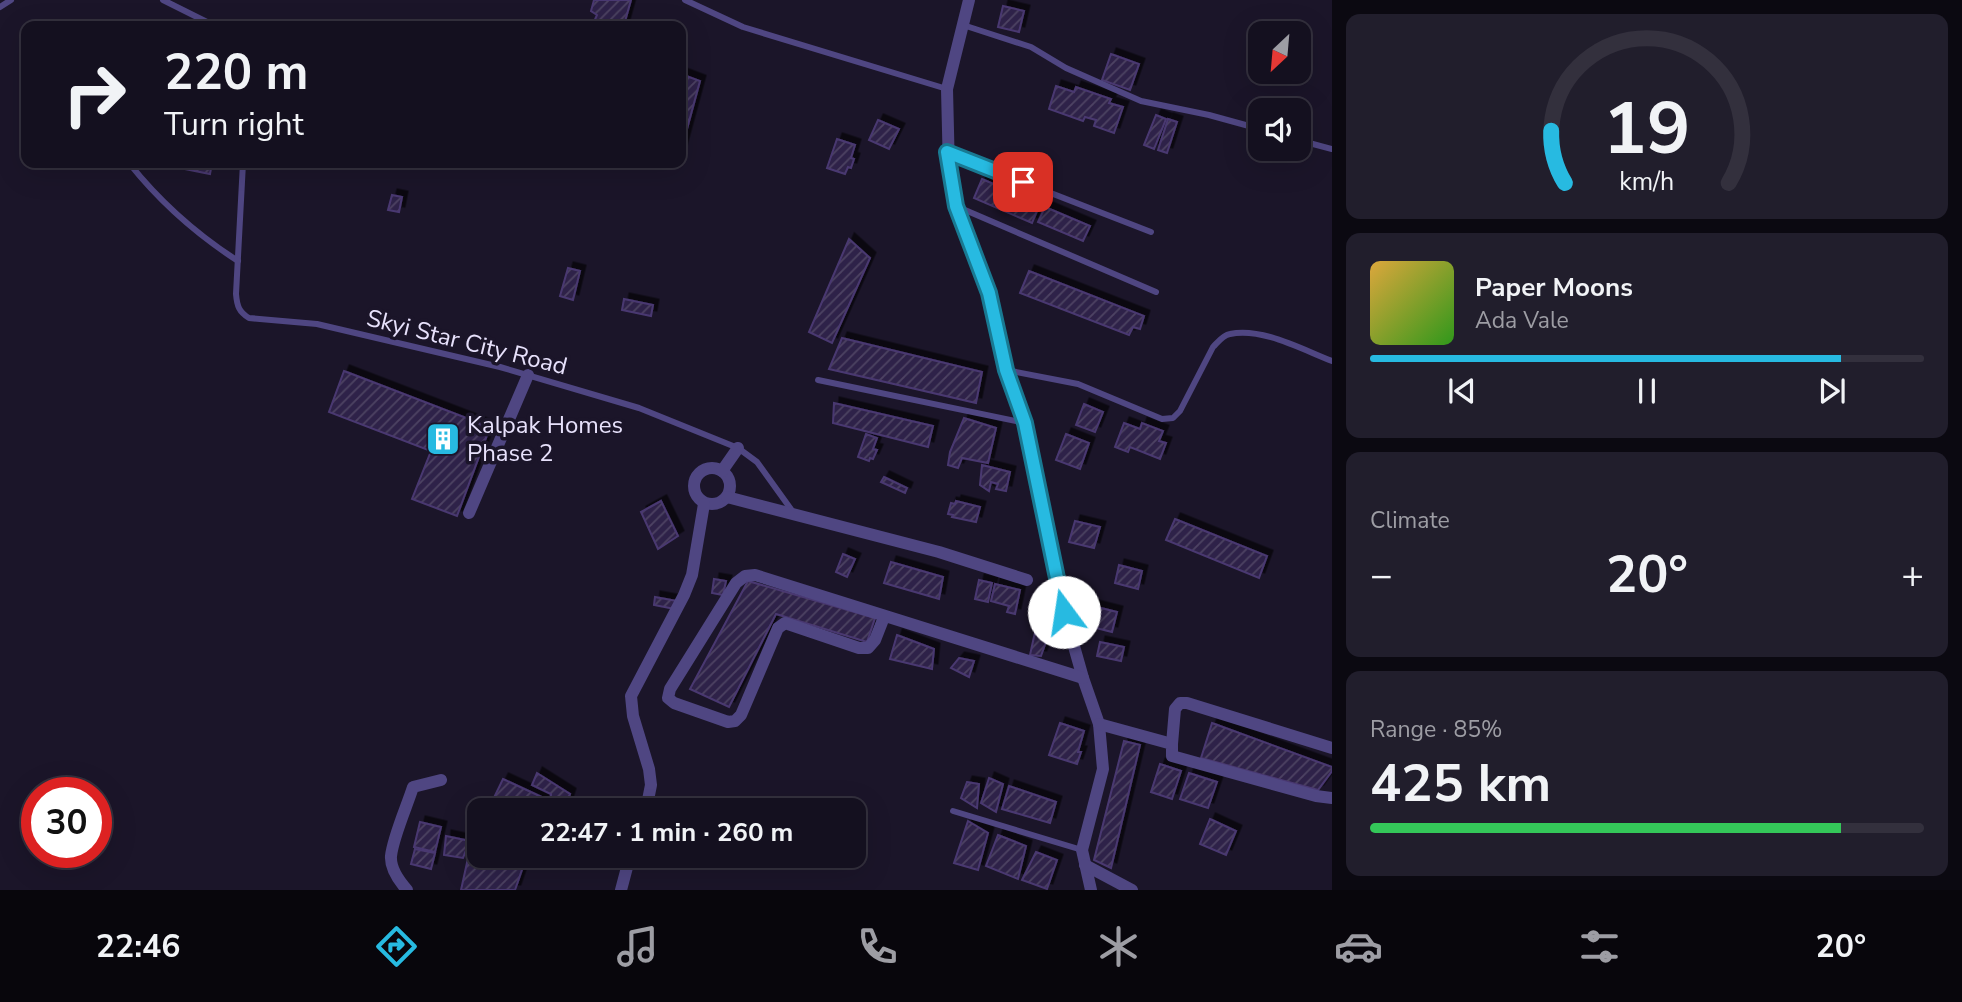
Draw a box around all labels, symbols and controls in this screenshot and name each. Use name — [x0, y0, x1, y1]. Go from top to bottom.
north arrow — [1248, 21, 1311, 84]
map controls — [1248, 21, 1311, 161]
text: 220 m — [164, 39, 308, 106]
icon: right — [49, 49, 140, 140]
text: 19 — [1603, 79, 1691, 179]
button: sound — [1248, 98, 1311, 161]
text: Turn right — [164, 103, 304, 146]
pin — [993, 152, 1053, 212]
icon: arrive — [1004, 163, 1042, 201]
text: km/h — [1619, 164, 1675, 198]
text: Paper Moons — [1475, 270, 1633, 305]
street label: Skyi Star City Road — [363, 302, 571, 382]
text: Ada Vale — [1475, 305, 1569, 336]
icon: previous — [1443, 372, 1481, 410]
icon: pause — [1628, 372, 1666, 410]
icon: next — [1813, 372, 1851, 410]
place label: Kalpak Homes Phase 2 — [467, 409, 623, 469]
building icon: Kalpak Homes Phase 2 — [424, 420, 462, 458]
text: Climate — [1370, 505, 1450, 536]
text: 20° — [1606, 539, 1688, 610]
text: − — [1370, 550, 1393, 601]
text: + — [1901, 550, 1924, 601]
position arrow — [1027, 575, 1101, 649]
text: Range · 85% — [1370, 714, 1502, 745]
text: 425 km — [1370, 748, 1551, 819]
speed limit sign: 30 — [21, 777, 112, 868]
text: 22:47 · 1 min · 260 m — [540, 815, 793, 850]
icon: directions — [372, 922, 421, 971]
icon: music — [613, 922, 662, 971]
icon: phone — [853, 922, 902, 971]
icon: climate — [1094, 922, 1143, 971]
icon: car — [1334, 922, 1383, 971]
icon: filters — [1575, 922, 1624, 971]
text: 22:46 — [96, 925, 181, 968]
text: 20° — [1816, 925, 1866, 968]

